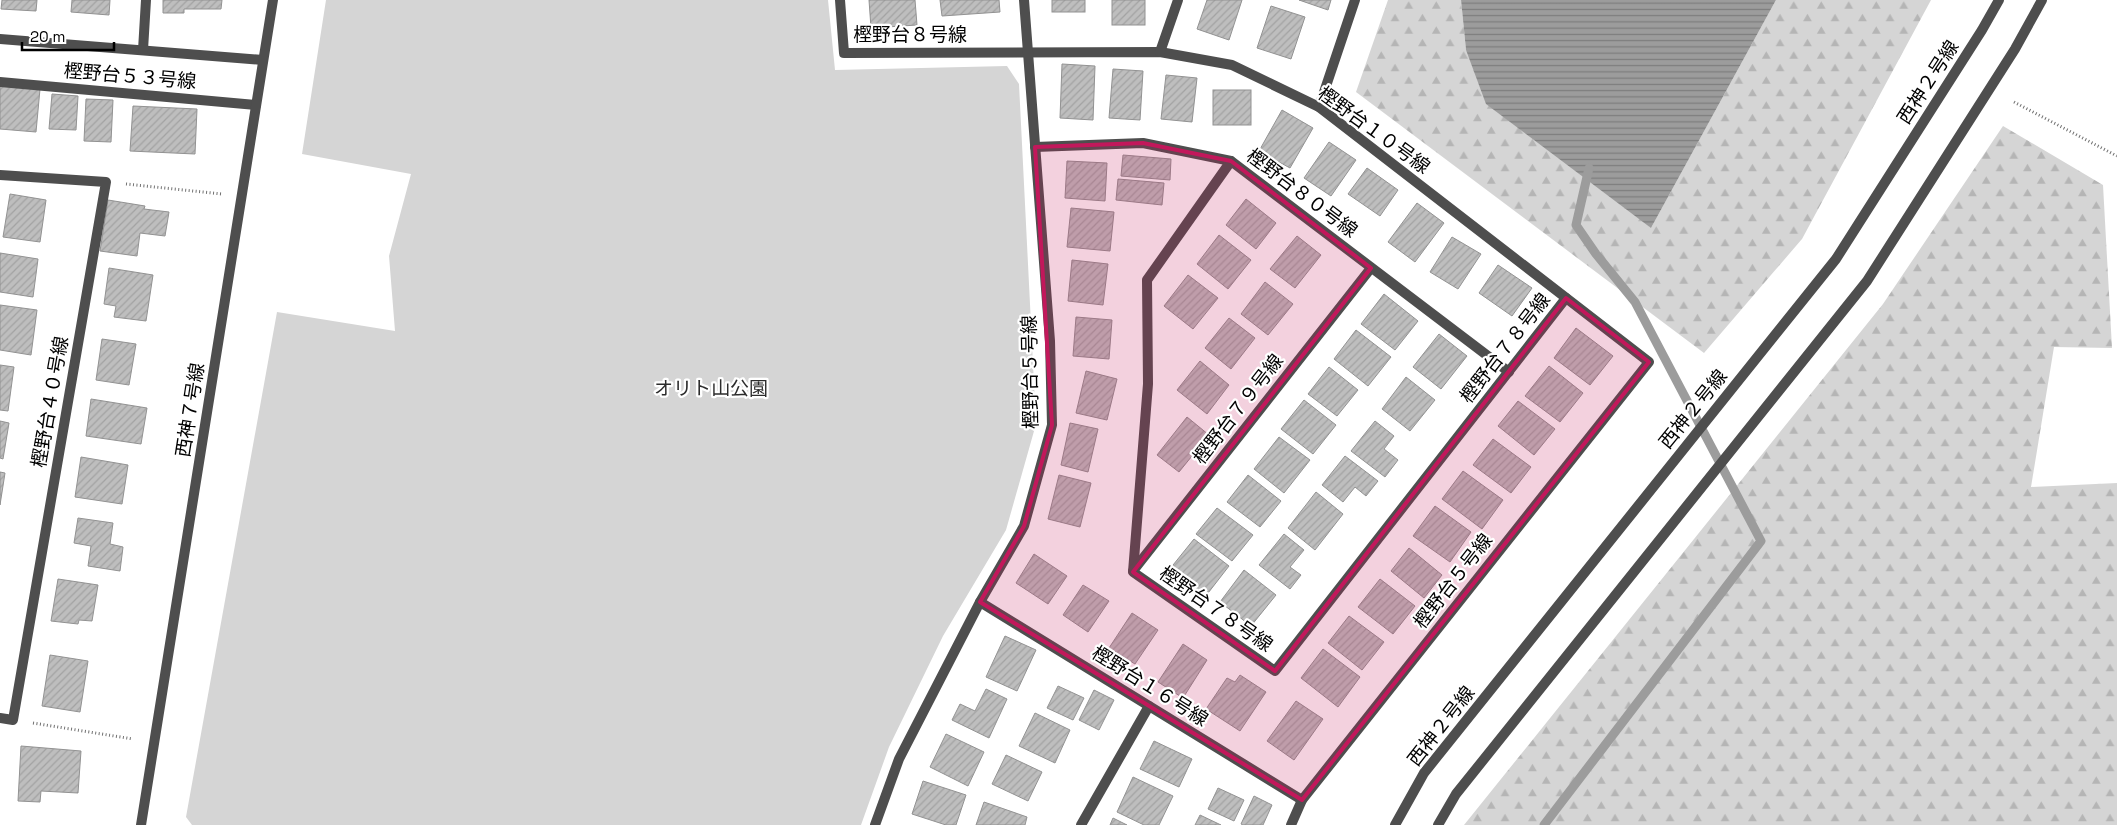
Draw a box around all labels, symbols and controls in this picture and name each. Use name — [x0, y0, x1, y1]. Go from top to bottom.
scale bar — [22, 20, 115, 52]
street label: 樫野台８号線 — [853, 22, 967, 47]
text: 20 m — [30, 27, 65, 46]
street label: 西神２号線 — [1892, 35, 1964, 129]
street label: 樫野台５３号線 — [63, 58, 197, 94]
street label: 樫野台１０号線 — [1313, 81, 1435, 179]
street label: 樫野台８０号線 — [1241, 143, 1363, 243]
street label: 樫野台７８号線 — [1454, 288, 1556, 408]
street label: 樫野台５号線 — [1017, 315, 1043, 429]
street label: 樫野台４０号線 — [26, 334, 74, 470]
street label: 樫野台７９号線 — [1187, 349, 1289, 469]
street label: 西神７号線 — [170, 361, 210, 459]
street label: 西神２号線 — [1653, 364, 1733, 454]
park label: オリト山公園 — [654, 376, 768, 401]
street label: 樫野台５号線 — [1408, 528, 1498, 634]
street label: 樫野台７８号線 — [1154, 561, 1278, 657]
street label: 樫野台１６号線 — [1087, 640, 1213, 732]
street label: 西神２号線 — [1402, 681, 1480, 771]

